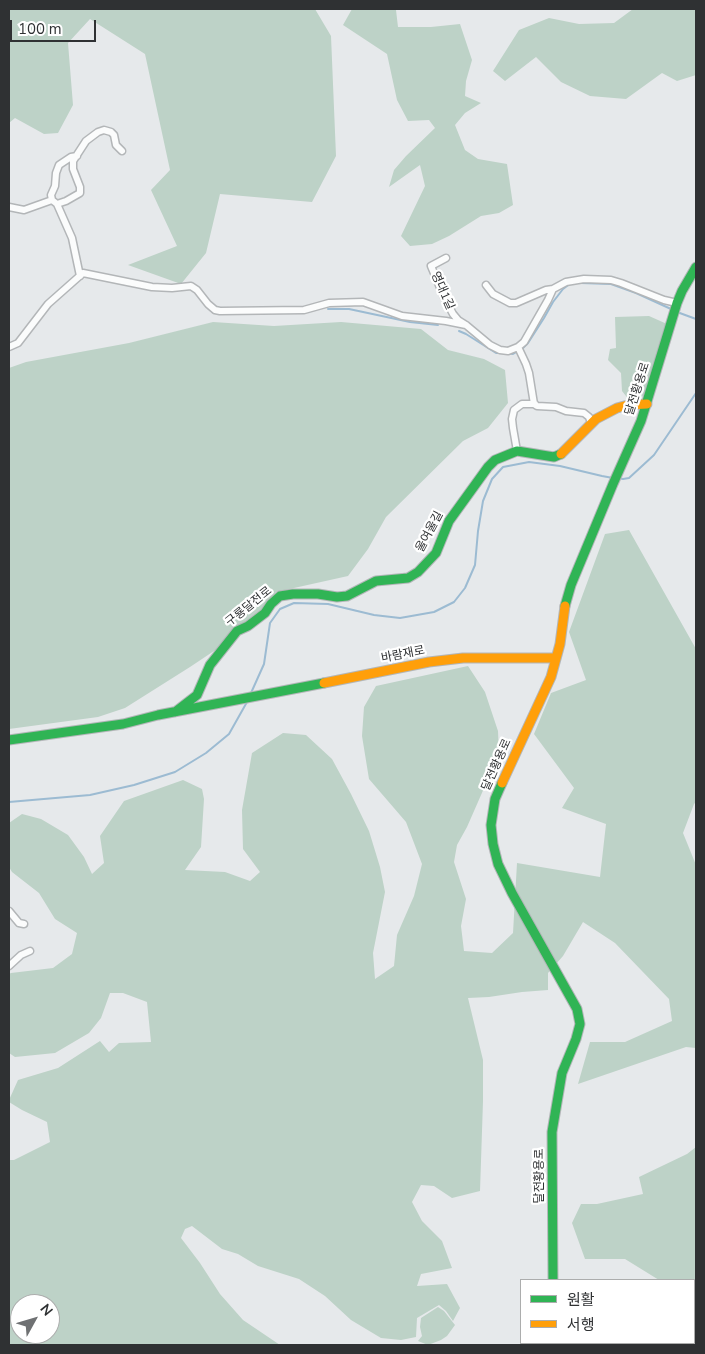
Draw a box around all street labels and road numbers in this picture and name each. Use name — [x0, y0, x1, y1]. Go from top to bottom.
street label: 영대1길 — [427, 270, 457, 312]
street label: 달전황용로 — [623, 361, 653, 417]
street label: 울여울길 — [413, 509, 447, 555]
street label: 구룡달전로 — [223, 584, 275, 630]
street label: 바람재로 — [380, 644, 426, 666]
street label: 달전황용로 — [479, 737, 515, 793]
street label: 달전황용로 — [533, 1148, 547, 1204]

